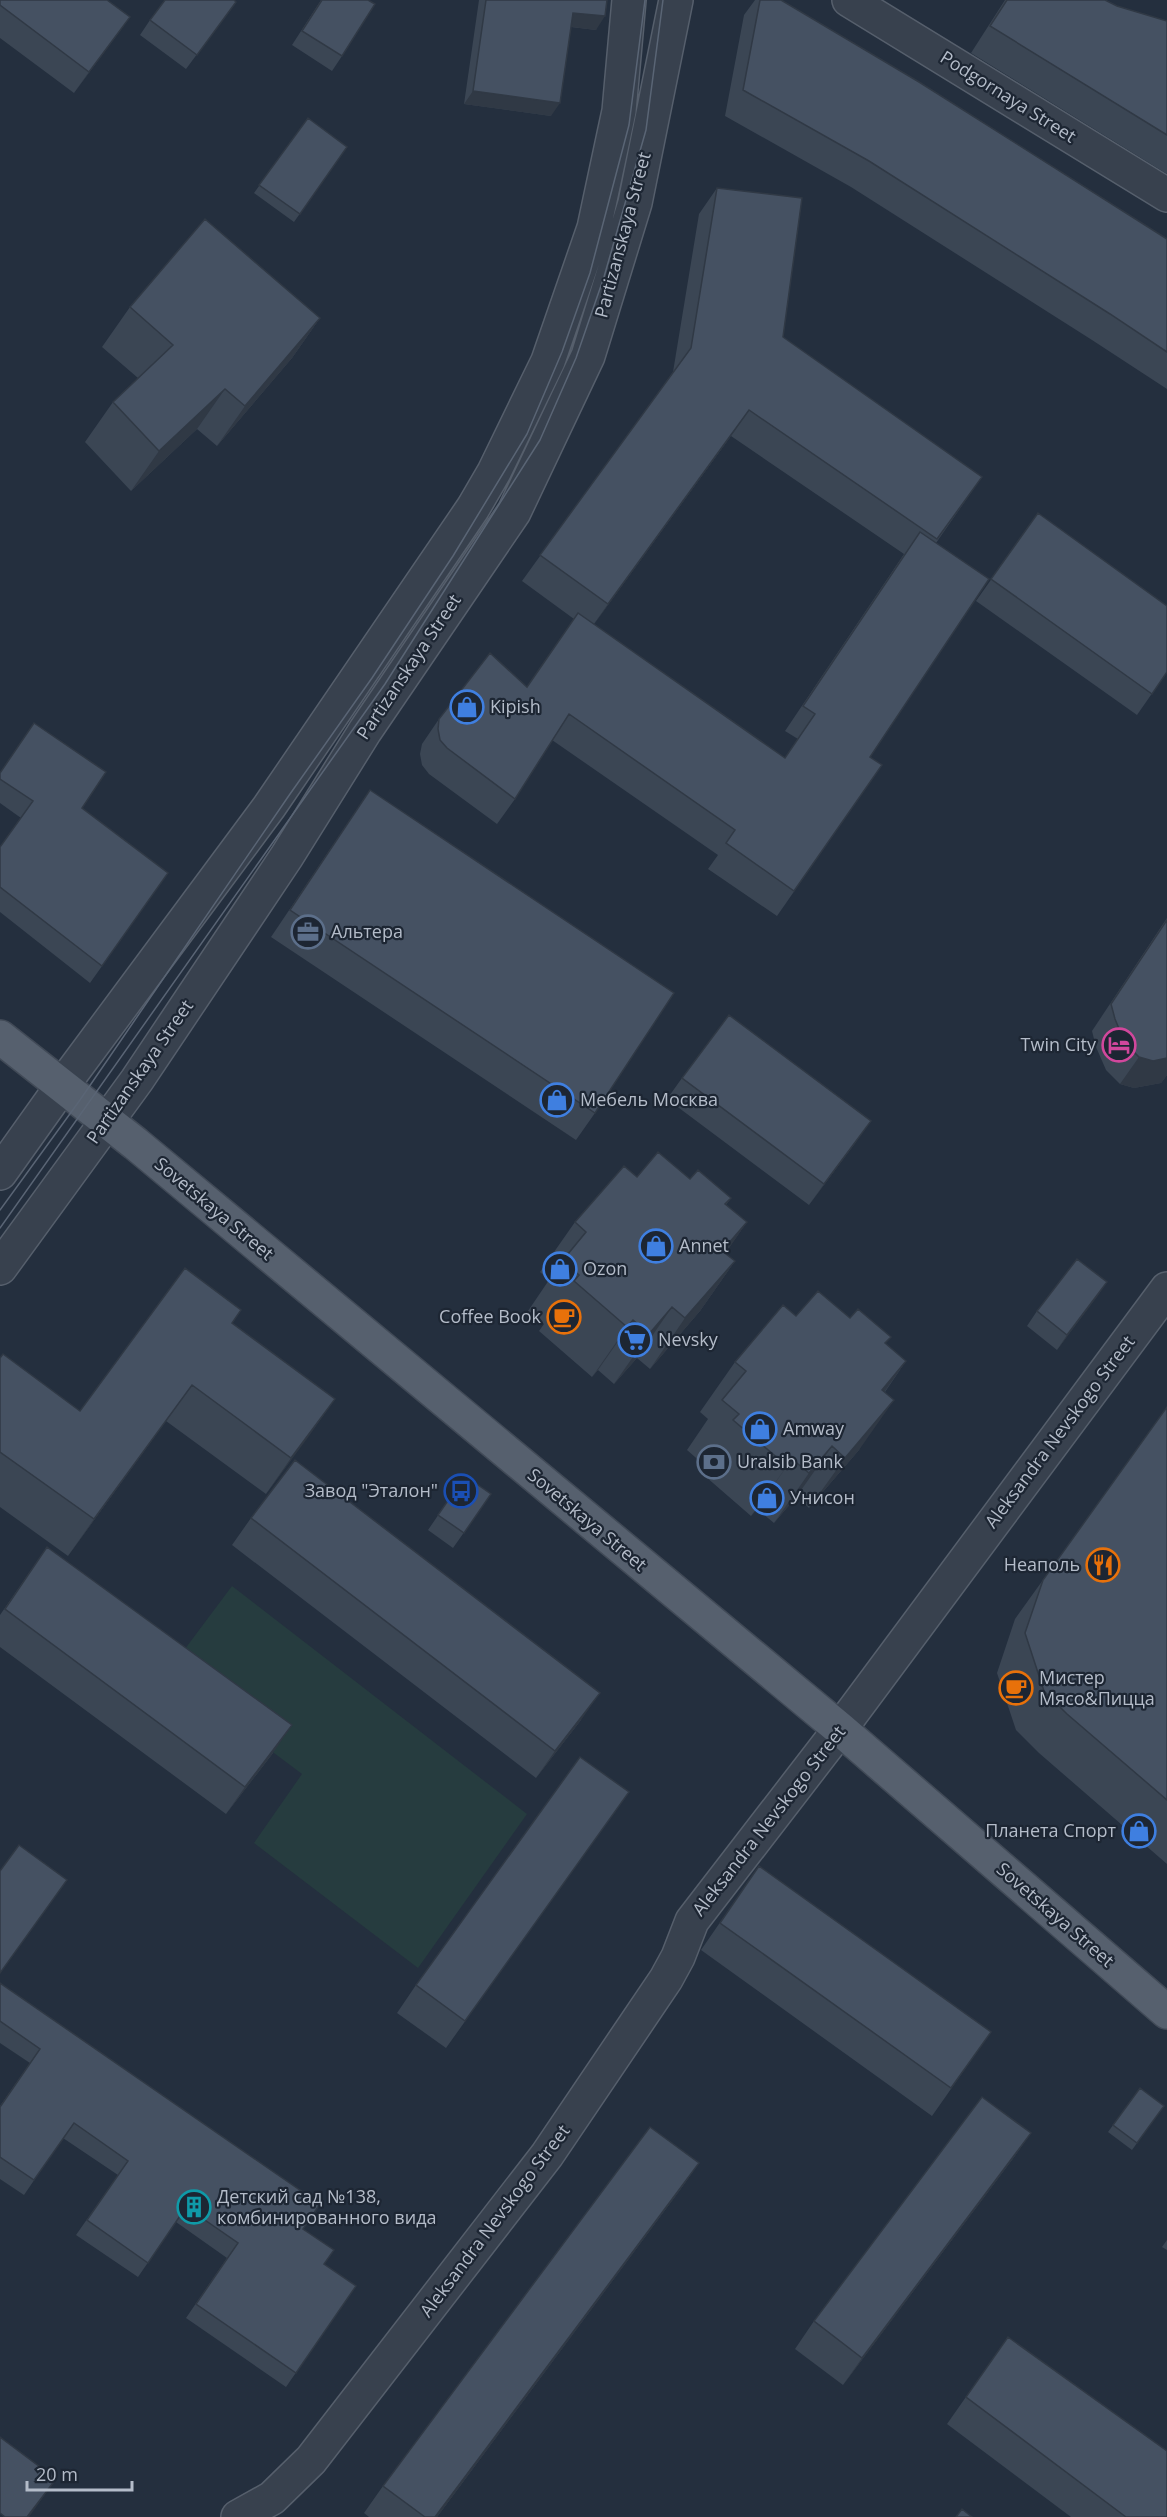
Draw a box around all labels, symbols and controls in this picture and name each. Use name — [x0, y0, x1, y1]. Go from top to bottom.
street label: Podgornaya Street — [936, 45, 1081, 148]
street label: Partizanskaya Street — [588, 149, 656, 320]
street label: Partizanskaya Street — [351, 589, 466, 744]
shop icon: Kipish — [449, 689, 485, 725]
place label: Kipish — [490, 694, 541, 718]
office icon: Альтера — [290, 914, 326, 950]
place label: Альтера — [331, 919, 403, 943]
street label: Partizanskaya Street — [80, 995, 198, 1148]
hotel icon: Twin Сity — [1101, 1027, 1137, 1063]
place label: Twin Сity — [1021, 1032, 1097, 1056]
shop icon: Мебель Москва — [539, 1082, 575, 1118]
place label: Мебель Москва — [580, 1087, 718, 1111]
street label: Sovetskaya Street — [150, 1151, 279, 1265]
shop icon: Annet — [638, 1228, 674, 1264]
place label: Annet — [679, 1233, 729, 1257]
shop icon: Ozon — [542, 1251, 578, 1287]
place label: Ozon — [583, 1256, 627, 1280]
cafe icon: Coffee Book — [546, 1299, 582, 1335]
place label: Coffee Book — [439, 1304, 542, 1328]
supermarket icon: Nevsky — [617, 1322, 653, 1358]
place label: Nevsky — [658, 1327, 719, 1351]
street label: Aleksandra Nevskogo Street — [979, 1330, 1140, 1533]
shop icon: Amway — [742, 1411, 778, 1447]
place label: Amway — [783, 1416, 845, 1440]
bank icon: Uralsib Bank — [696, 1444, 732, 1480]
place label: Uralsib Bank — [737, 1449, 844, 1473]
street label: Sovetskaya Street — [523, 1462, 652, 1576]
bus stop icon: Завод "Эталон" — [443, 1473, 479, 1509]
place label: Завод "Эталон" — [305, 1478, 438, 1502]
shop icon: Унисон — [749, 1480, 785, 1516]
place label: Унисон — [790, 1485, 855, 1509]
restaurant icon: Неаполь — [1085, 1547, 1121, 1583]
place label: Неаполь — [1004, 1552, 1080, 1576]
place label: Мистер Мясо&Пицца — [1039, 1665, 1155, 1710]
cafe icon: Мистер Мясо&Пицца — [998, 1670, 1034, 1706]
street label: Aleksandra Nevskogo Street — [686, 1720, 850, 1920]
shop icon: Планета Спорт — [1121, 1813, 1157, 1849]
place label: Планета Спорт — [985, 1818, 1117, 1842]
street label: Sovetskaya Street — [992, 1857, 1119, 1972]
street label: Aleksandra Nevskogo Street — [414, 2119, 575, 2322]
place label: Детский сад №138, комбинированного вида — [217, 2184, 437, 2229]
building icon: Детский сад №138, комбинированного вида — [176, 2189, 212, 2225]
scale bar — [27, 2454, 132, 2492]
text: 20 m — [36, 2462, 78, 2486]

